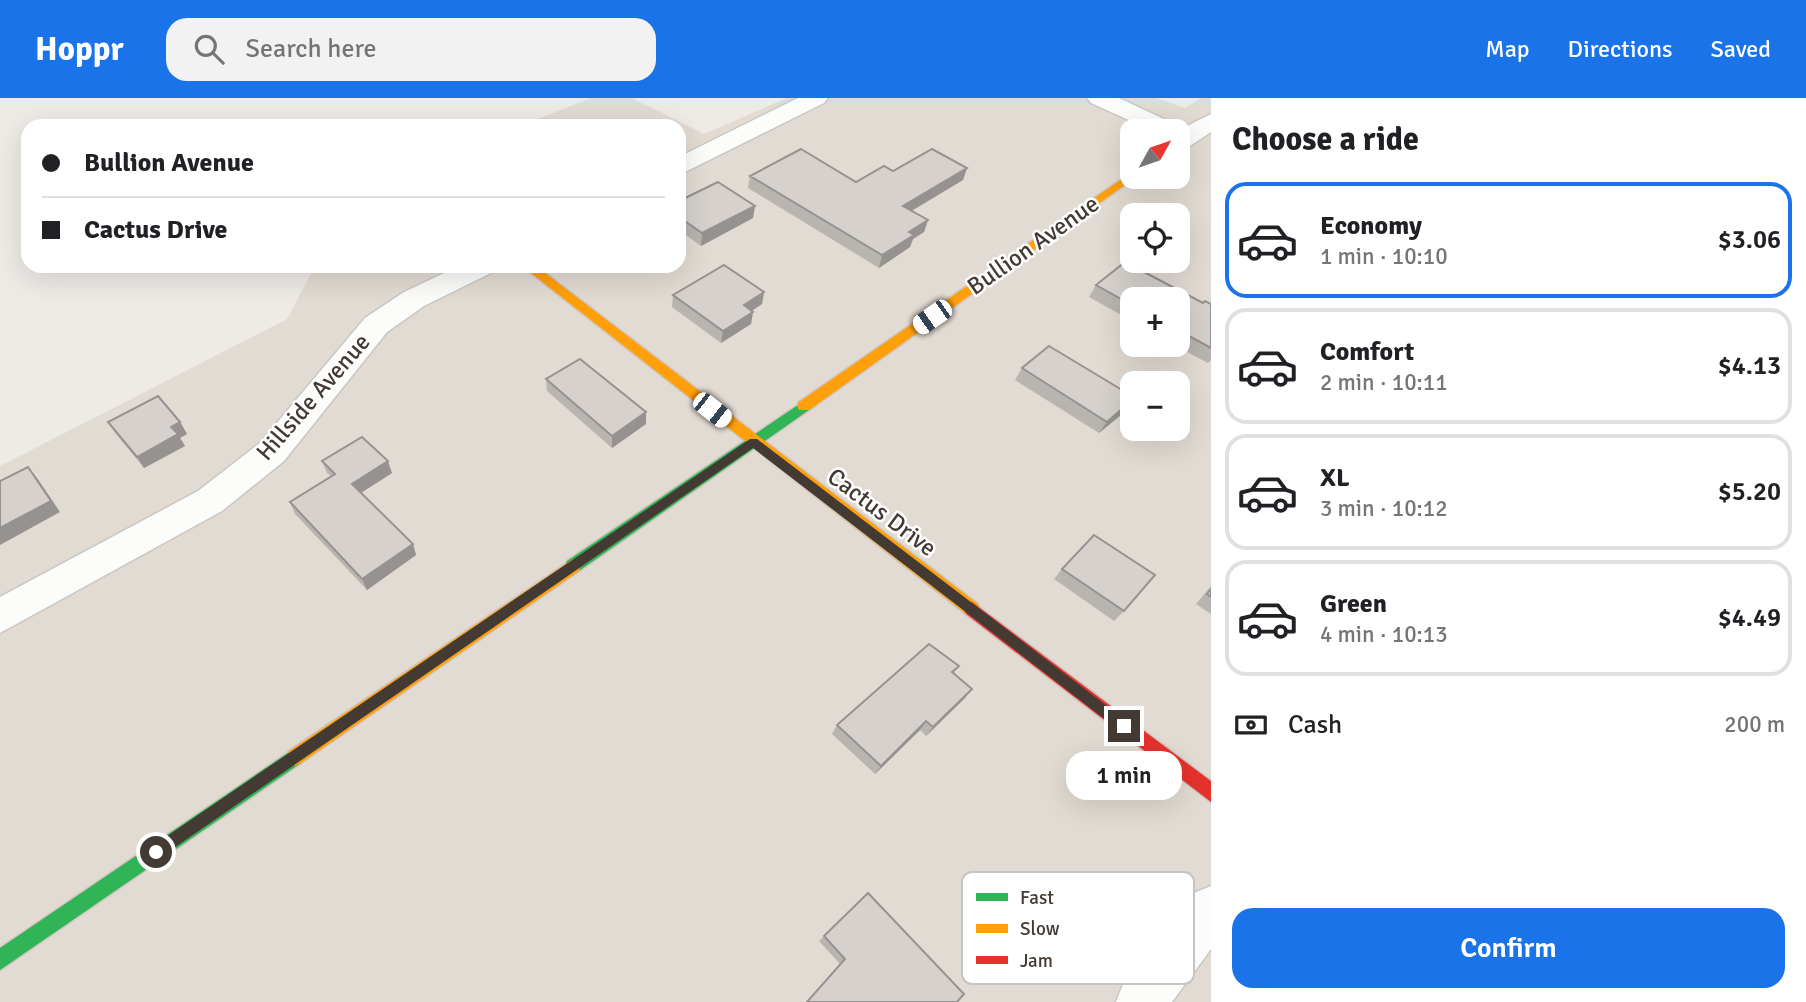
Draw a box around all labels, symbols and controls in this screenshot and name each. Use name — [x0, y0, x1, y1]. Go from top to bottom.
search box — [166, 18, 656, 81]
text: Hoppr — [35, 29, 124, 70]
icon: search — [190, 30, 228, 68]
text: Search here — [246, 33, 377, 65]
text: Map — [1485, 34, 1530, 64]
text: Directions — [1568, 34, 1673, 64]
text: Saved — [1711, 34, 1771, 64]
north arrow — [1120, 119, 1190, 189]
map controls — [1120, 119, 1190, 441]
text: Choose a ride — [1232, 120, 1419, 159]
text: Bullion Avenue — [84, 147, 254, 179]
street label: Bullion Avenue — [961, 189, 1105, 301]
button: locate — [1120, 203, 1190, 273]
icon: car — [1236, 209, 1299, 272]
text: Economy — [1320, 210, 1422, 242]
text: Cactus Drive — [84, 214, 228, 246]
text: $3.06 — [1718, 224, 1781, 256]
text: 1 min · 10:10 — [1320, 242, 1448, 271]
button: + — [1120, 287, 1190, 357]
car — [909, 296, 956, 338]
street label: Hillside Avenue — [250, 327, 376, 467]
icon: car — [1236, 335, 1299, 398]
text: Comfort — [1320, 336, 1414, 368]
text: $4.13 — [1718, 350, 1781, 382]
text: 2 min · 10:11 — [1320, 368, 1448, 397]
button: − — [1120, 371, 1190, 441]
car — [689, 389, 736, 431]
street label: Cactus Drive — [822, 461, 942, 563]
icon: car — [1236, 461, 1299, 524]
text: XL — [1320, 462, 1350, 494]
text: $5.20 — [1718, 476, 1781, 508]
text: 3 min · 10:12 — [1320, 494, 1448, 523]
icon: car — [1236, 587, 1299, 650]
text: Green — [1320, 588, 1387, 620]
text: $4.49 — [1718, 602, 1781, 634]
text: 4 min · 10:13 — [1320, 620, 1448, 649]
icon: cash — [1232, 706, 1270, 744]
text: Cash — [1288, 709, 1342, 741]
route end — [1108, 710, 1140, 742]
text: 200 m — [1724, 710, 1785, 739]
callout: 1 min — [1066, 750, 1182, 800]
text: 1 min — [1096, 761, 1152, 790]
route start — [140, 836, 172, 868]
legend — [962, 872, 1194, 984]
text: Fast — [1020, 886, 1054, 910]
button: Confirm — [1232, 908, 1785, 988]
text: Slow — [1020, 917, 1060, 941]
text: Jam — [1020, 949, 1053, 973]

